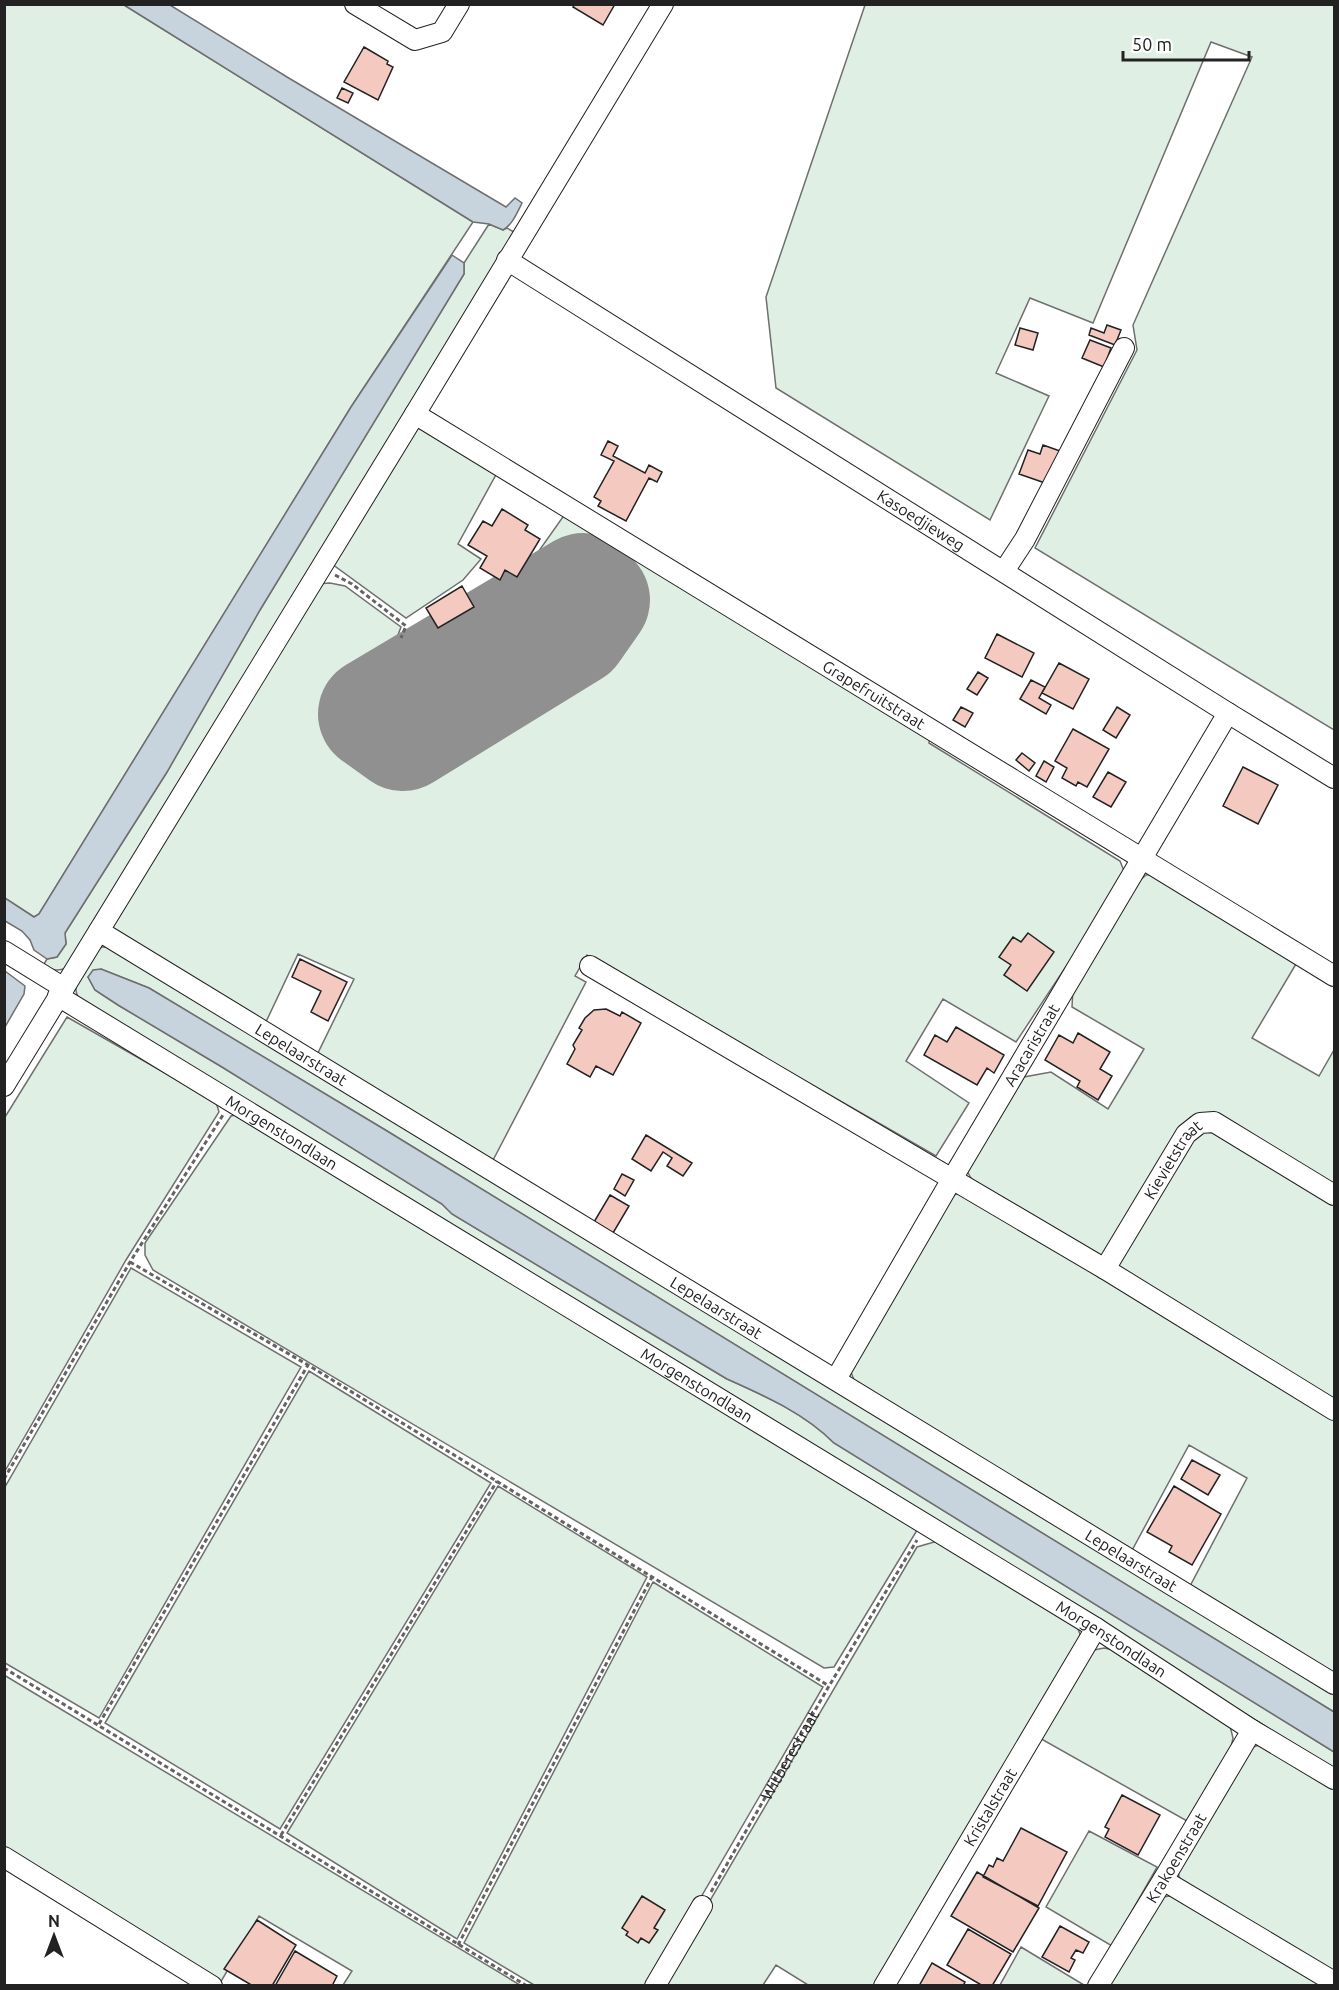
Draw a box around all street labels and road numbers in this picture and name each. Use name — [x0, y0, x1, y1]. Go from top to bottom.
street label: Kasoedjieweg — [874, 486, 968, 554]
street label: Grapefruitstraat — [819, 657, 929, 733]
street label: Aracaristraat — [1000, 1000, 1063, 1089]
street label: Lepelaarstraat — [252, 1020, 351, 1090]
street label: Morgenstondlaan — [223, 1091, 341, 1173]
street label: Kievietstraat — [1140, 1116, 1206, 1202]
street label: Lepelaarstraat — [667, 1273, 766, 1343]
street label: Morgenstondlaan — [638, 1344, 756, 1426]
street label: Lepelaarstraat — [1082, 1526, 1181, 1596]
street label: Morgenstondlaan — [1053, 1597, 1170, 1681]
street label: Witberestraat — [757, 1706, 823, 1803]
street label: Kristalstraat — [960, 1764, 1020, 1849]
street label: Krakoenstraat — [1142, 1809, 1210, 1906]

